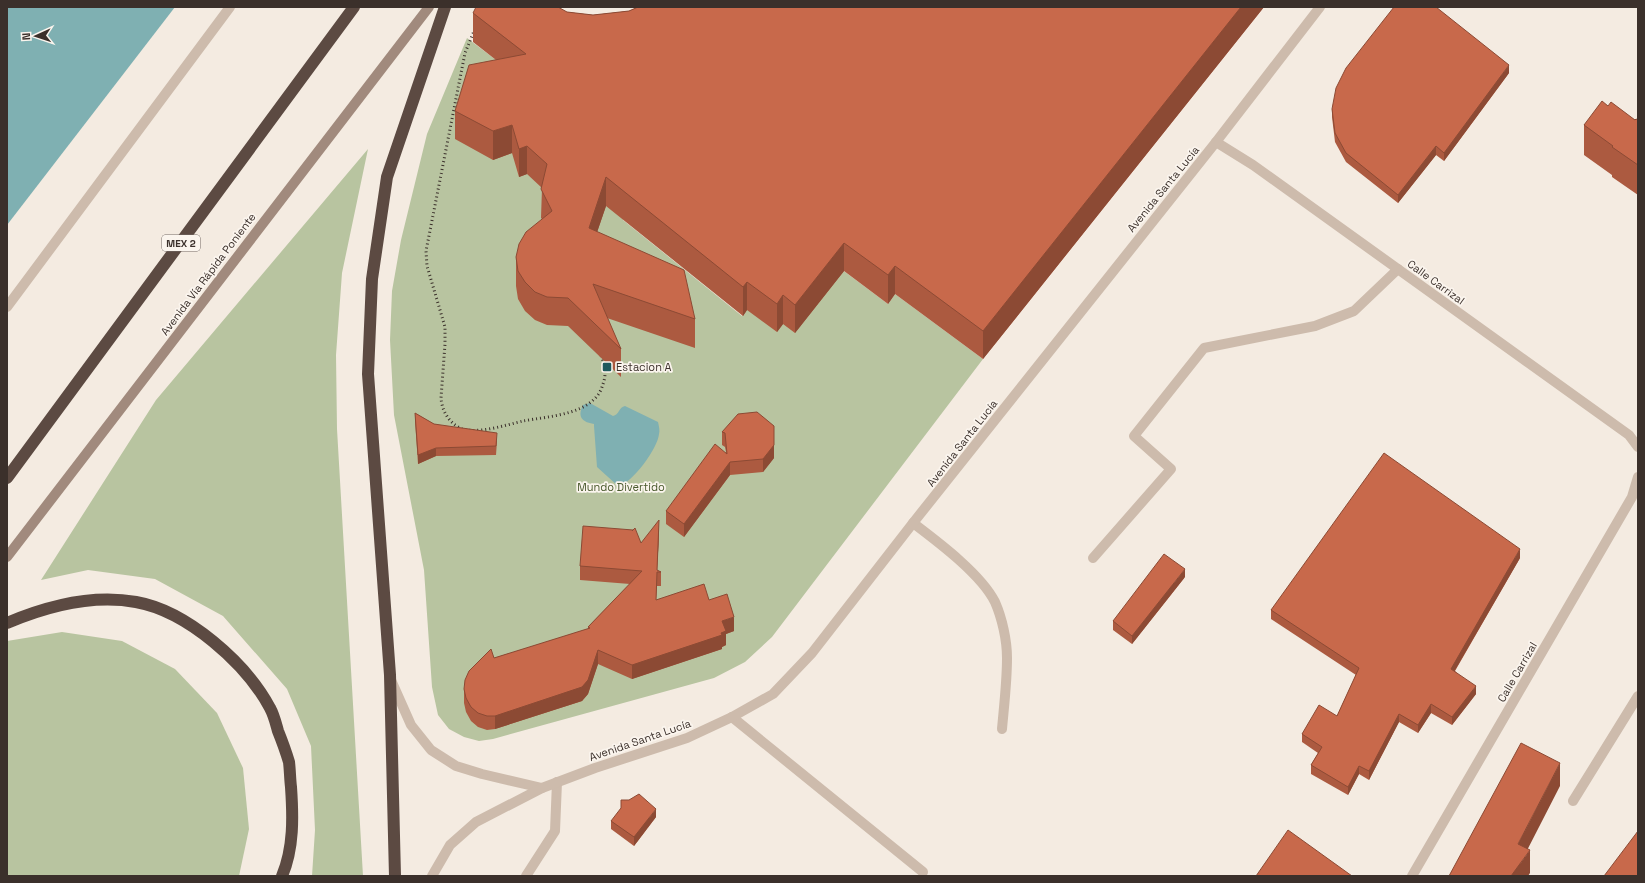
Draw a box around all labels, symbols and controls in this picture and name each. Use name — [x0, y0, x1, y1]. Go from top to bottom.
north arrow — [16, 16, 56, 56]
text: N — [19, 32, 33, 41]
street label: Avenida Santa Lucía — [1124, 143, 1202, 235]
street label: Avenida Vía Rápida Poniente — [157, 210, 259, 338]
road number: MEX 2 — [162, 235, 200, 251]
street label: Calle Carrizal — [1405, 257, 1467, 307]
place label: Estacion A — [616, 360, 672, 374]
marker: Estacion A — [601, 361, 613, 373]
street label: Avenida Santa Lucía — [924, 396, 1001, 489]
park label: Mundo Divertido — [577, 480, 665, 494]
street label: Calle Carrizal — [1494, 639, 1540, 705]
street label: Avenida Santa Lucía — [587, 716, 693, 764]

